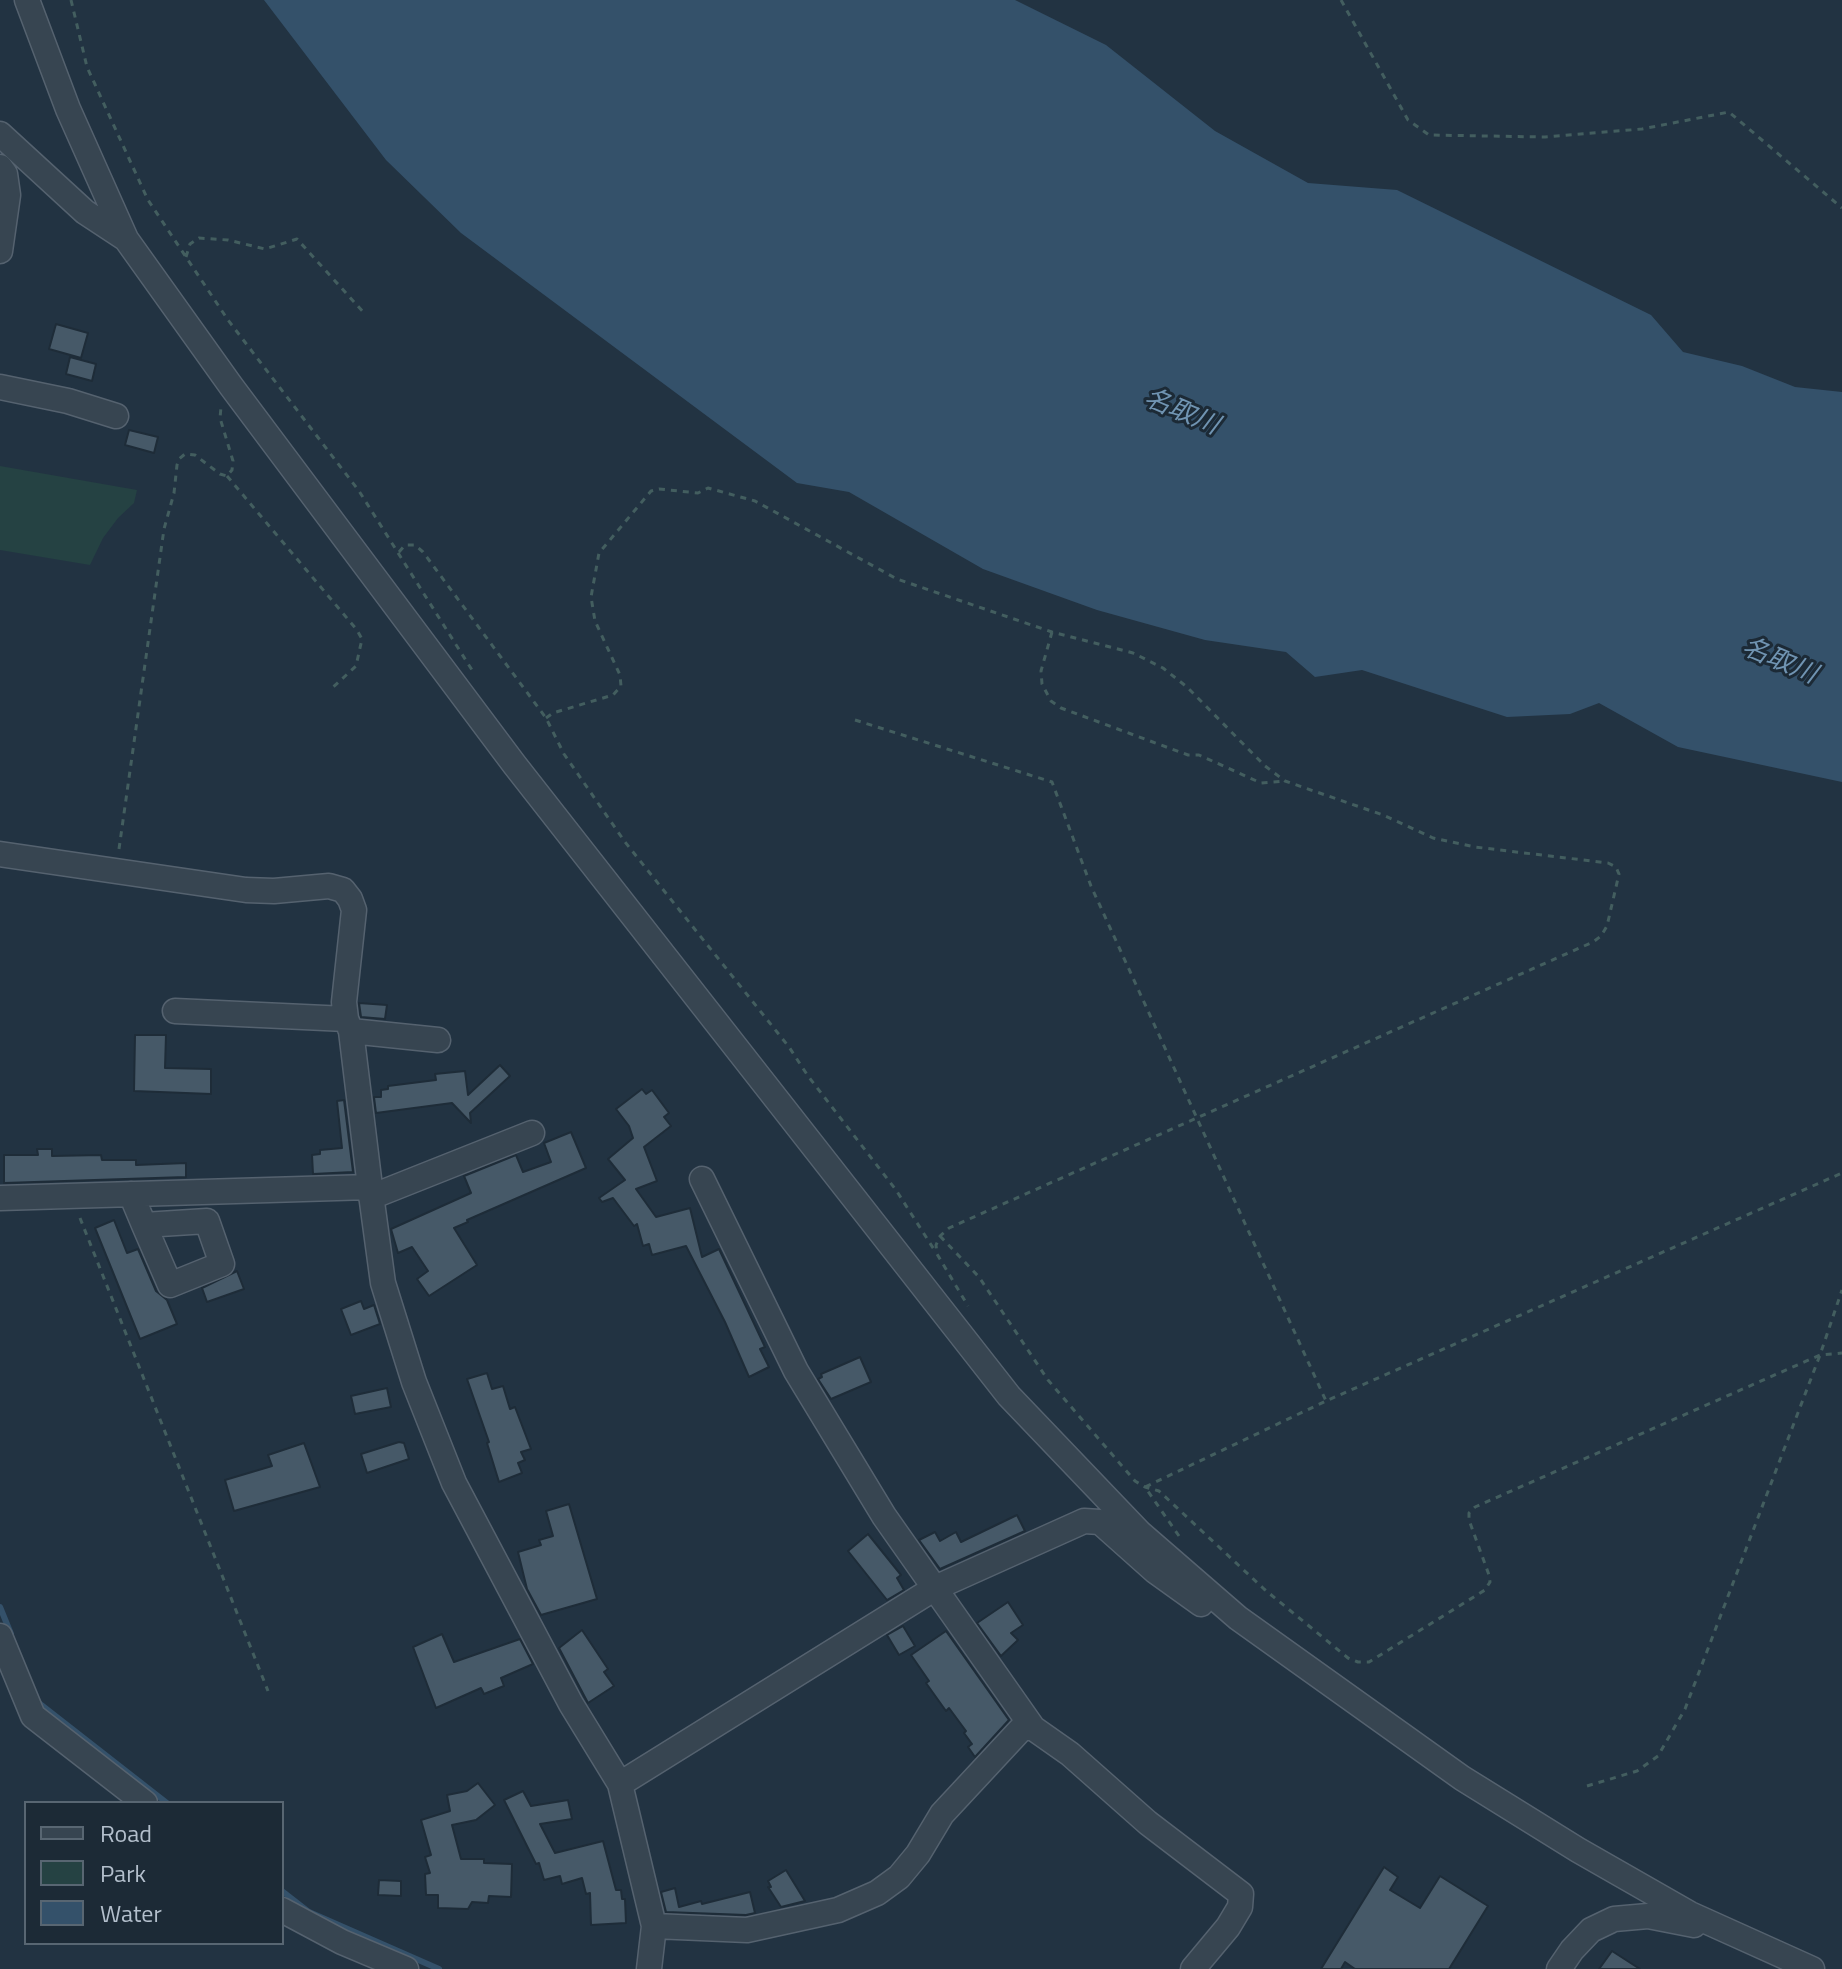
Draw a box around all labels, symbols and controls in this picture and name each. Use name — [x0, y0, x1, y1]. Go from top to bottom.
water label: 名取川 — [1139, 383, 1223, 443]
water label: 名取川 — [1737, 632, 1821, 692]
legend — [24, 1801, 284, 1945]
text: Road — [100, 1815, 152, 1851]
text: Park — [100, 1855, 146, 1891]
text: Water — [100, 1895, 162, 1931]

